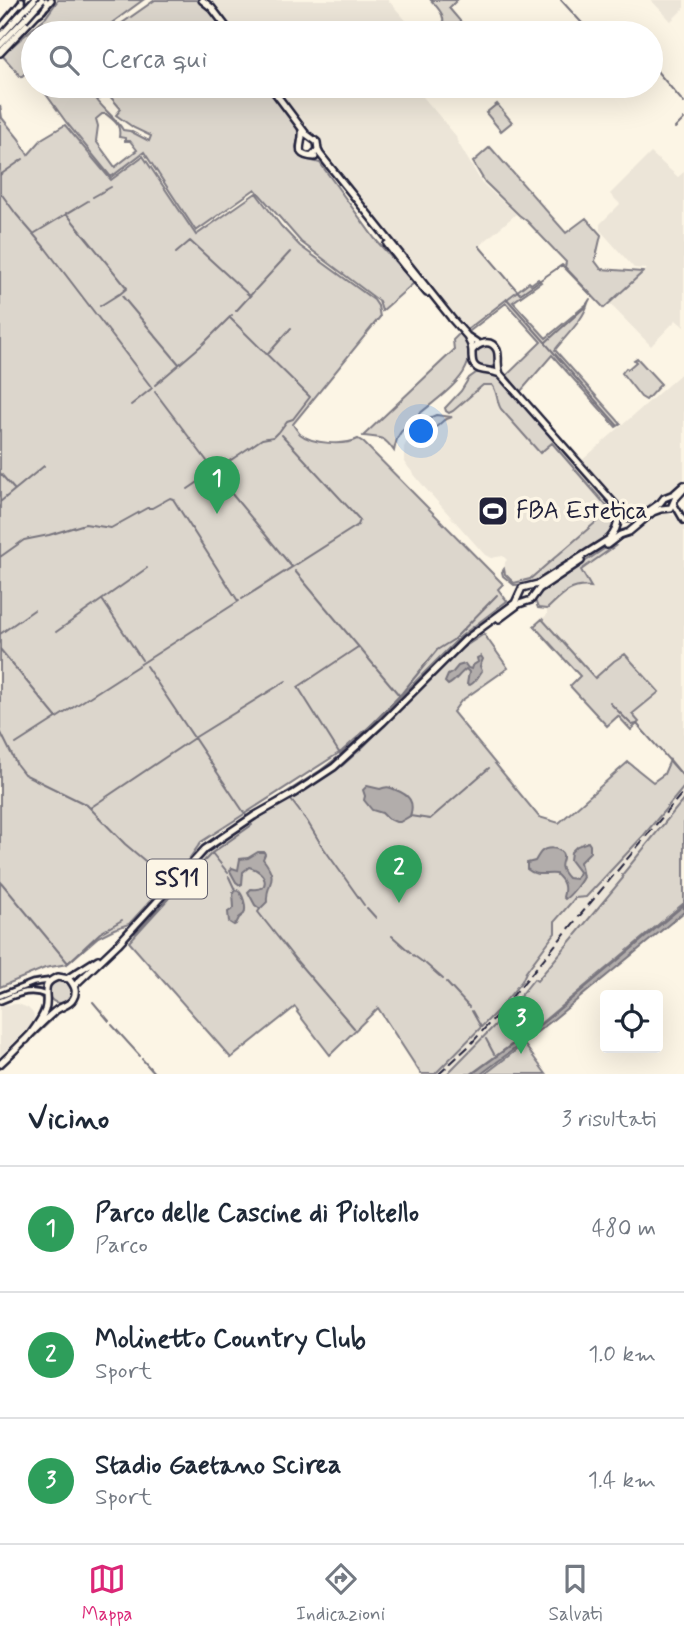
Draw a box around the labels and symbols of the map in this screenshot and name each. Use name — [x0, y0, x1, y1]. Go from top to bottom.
your location — [404, 414, 438, 448]
pin: 1 — [194, 456, 240, 514]
sports icon: FBA Estetica — [476, 494, 510, 528]
place label: FBA Estetica — [516, 496, 648, 527]
pin: 2 — [376, 845, 422, 903]
road number: SS11 — [147, 860, 207, 898]
pin: 3 — [498, 996, 544, 1054]

